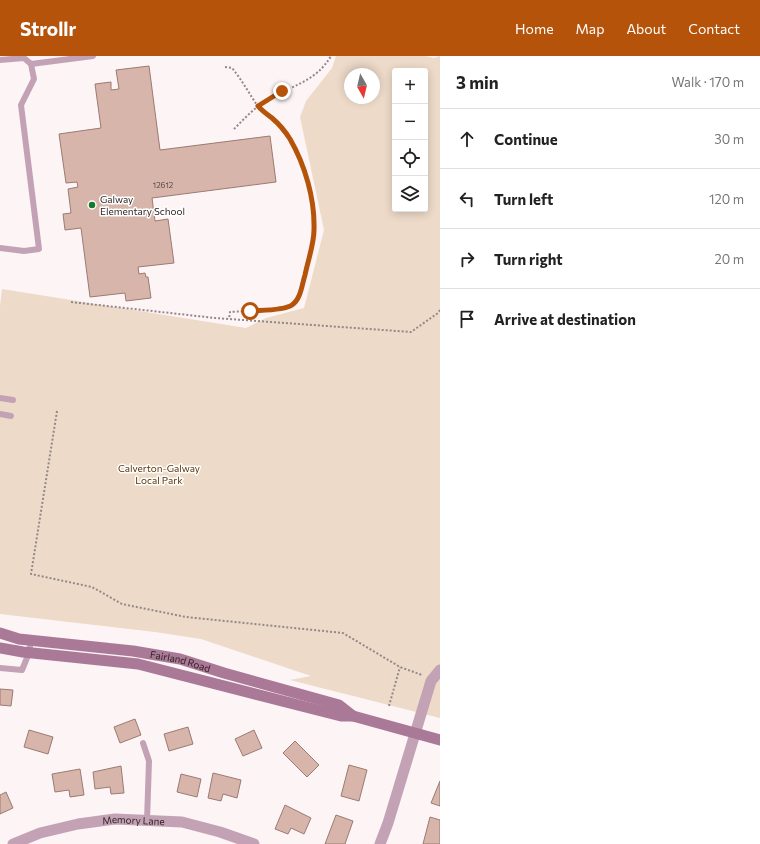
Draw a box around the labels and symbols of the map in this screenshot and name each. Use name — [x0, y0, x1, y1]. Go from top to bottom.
north arrow — [344, 68, 380, 104]
route end — [273, 82, 291, 100]
house number: 12612 — [153, 180, 174, 190]
place label: Galway Elementary School — [100, 193, 185, 217]
marker: Galway Elementary School — [87, 200, 97, 210]
route start — [241, 302, 259, 320]
park label: Calverton-Galway Local Park — [118, 462, 200, 486]
street label: Fairland Road — [149, 648, 212, 674]
street label: Memory Lane — [101, 813, 165, 827]

